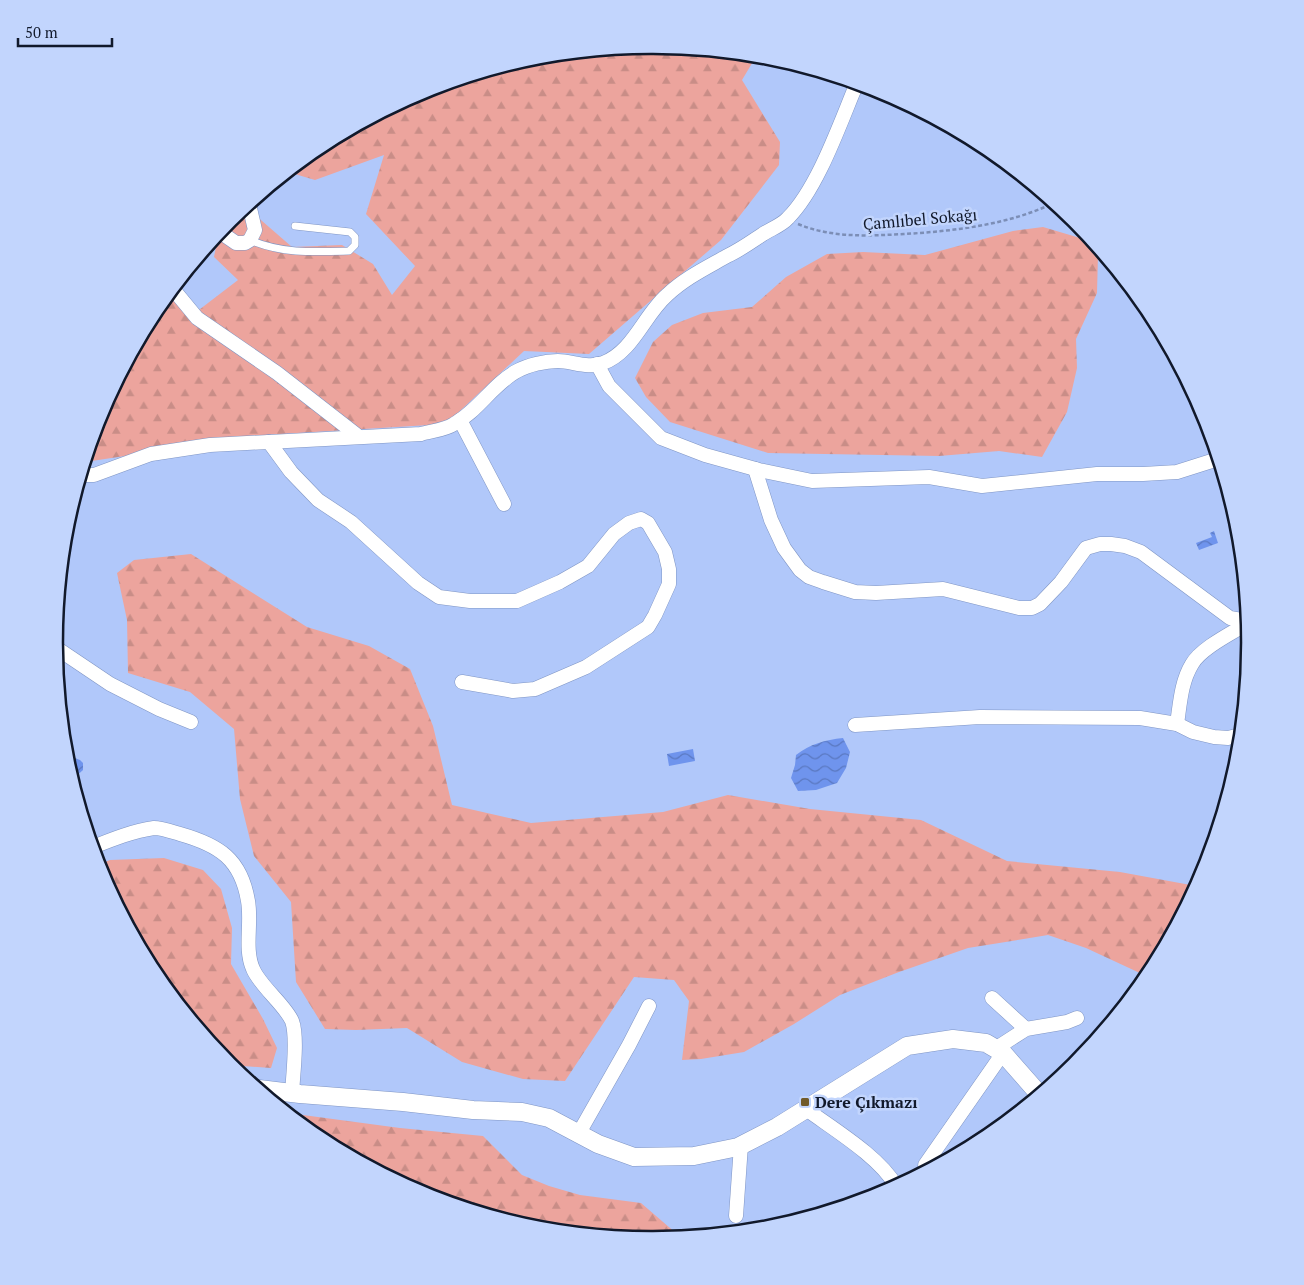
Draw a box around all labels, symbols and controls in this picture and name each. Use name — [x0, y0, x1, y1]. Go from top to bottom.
scale bar — [18, 15, 111, 47]
text: 50 m — [25, 22, 58, 42]
street label: Çamlıbel Sokağı — [862, 203, 978, 235]
place label: Dere Çıkmazı — [815, 1091, 918, 1113]
marker: Dere Çıkmazı — [799, 1096, 811, 1108]

